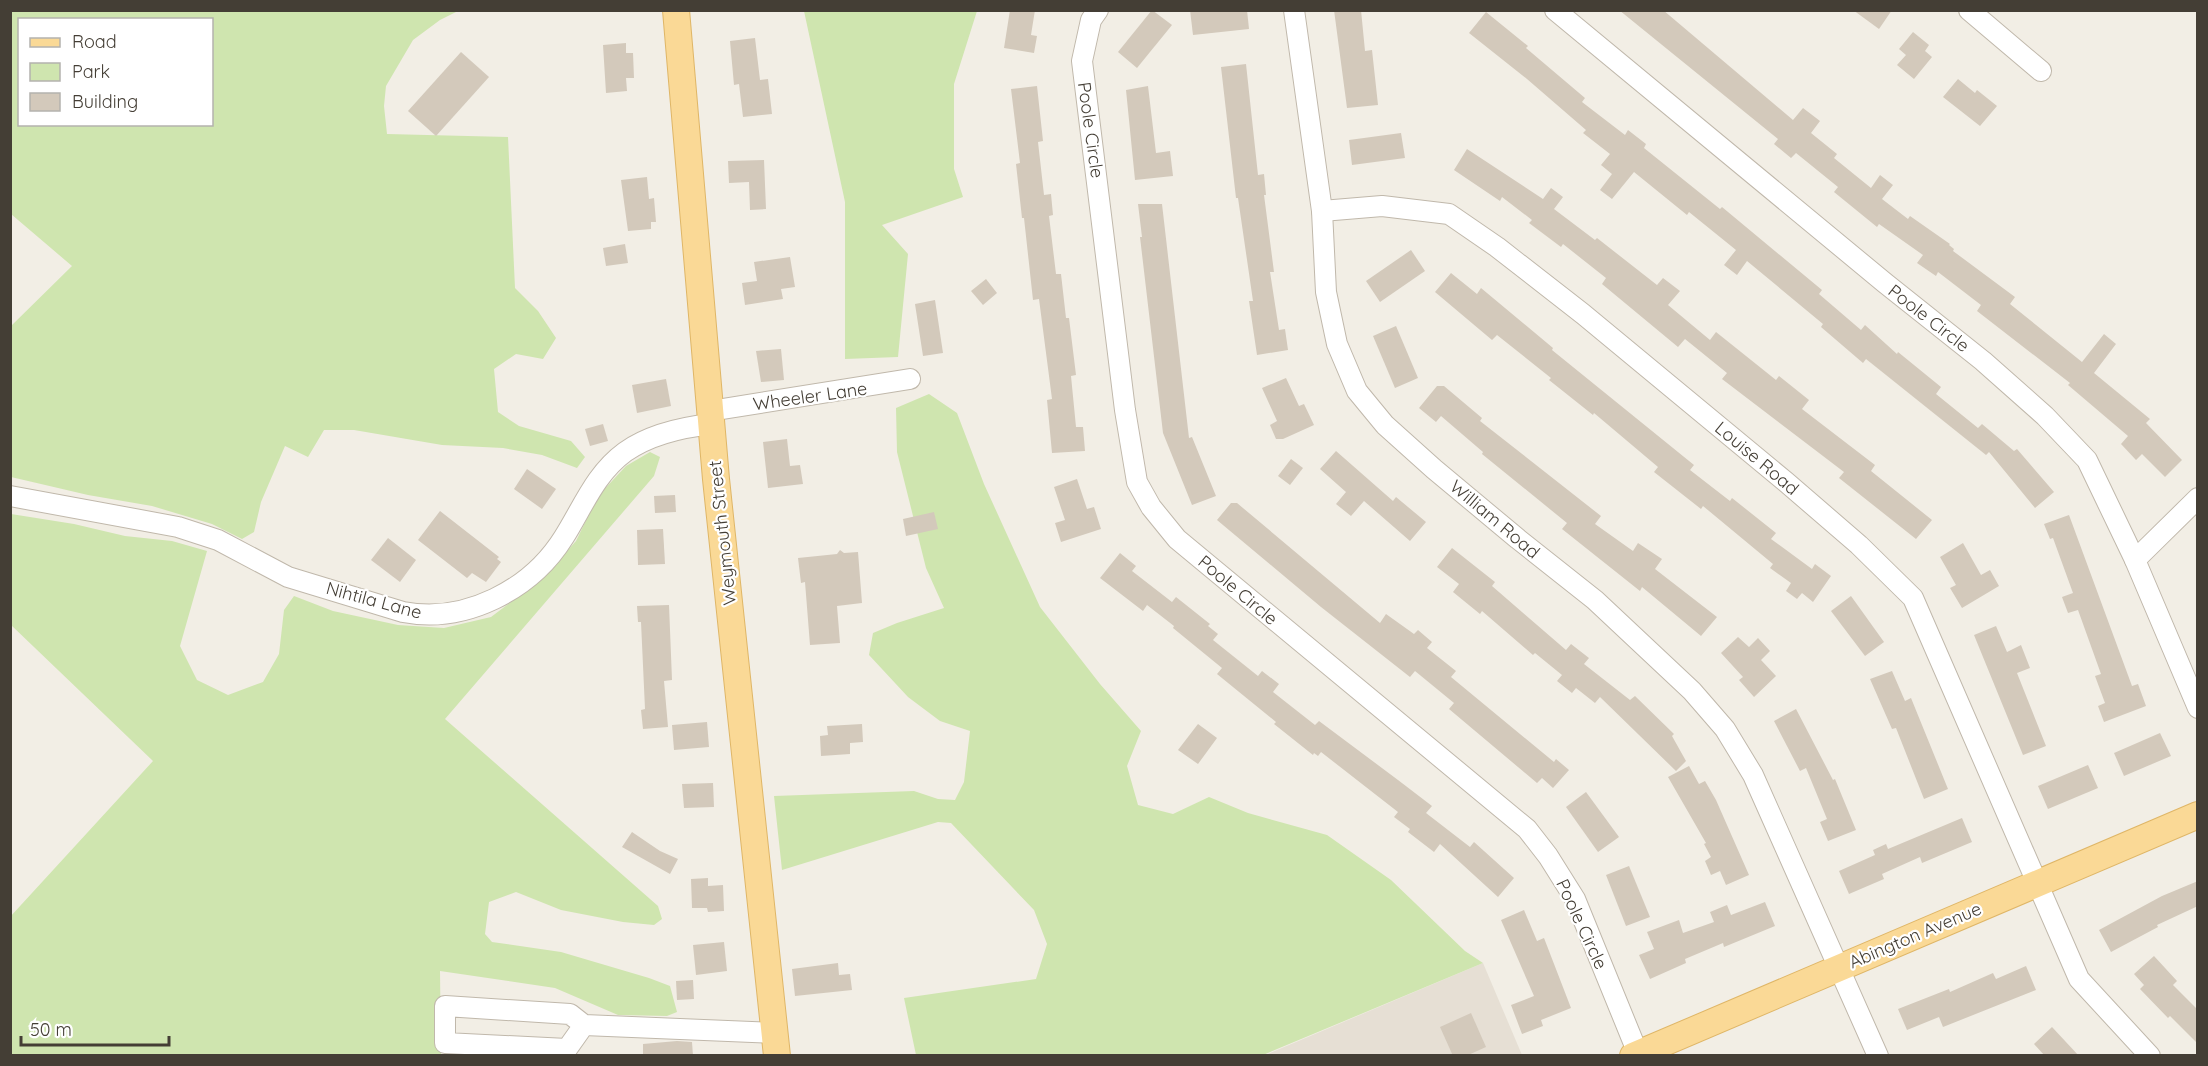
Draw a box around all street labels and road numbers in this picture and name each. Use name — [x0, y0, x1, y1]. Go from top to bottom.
street label: Poole Circle — [1073, 80, 1109, 180]
street label: Poole Circle — [1884, 279, 1974, 357]
street label: Wheeler Lane — [751, 377, 869, 415]
street label: Louise Road — [1710, 416, 1804, 500]
street label: Weymouth Street — [703, 460, 741, 606]
street label: William Road — [1445, 475, 1545, 563]
street label: Poole Circle — [1193, 550, 1283, 630]
street label: Nihtila Lane — [324, 576, 424, 624]
street label: Poole Circle — [1551, 875, 1613, 973]
street label: Abington Avenue — [1845, 897, 1985, 973]

